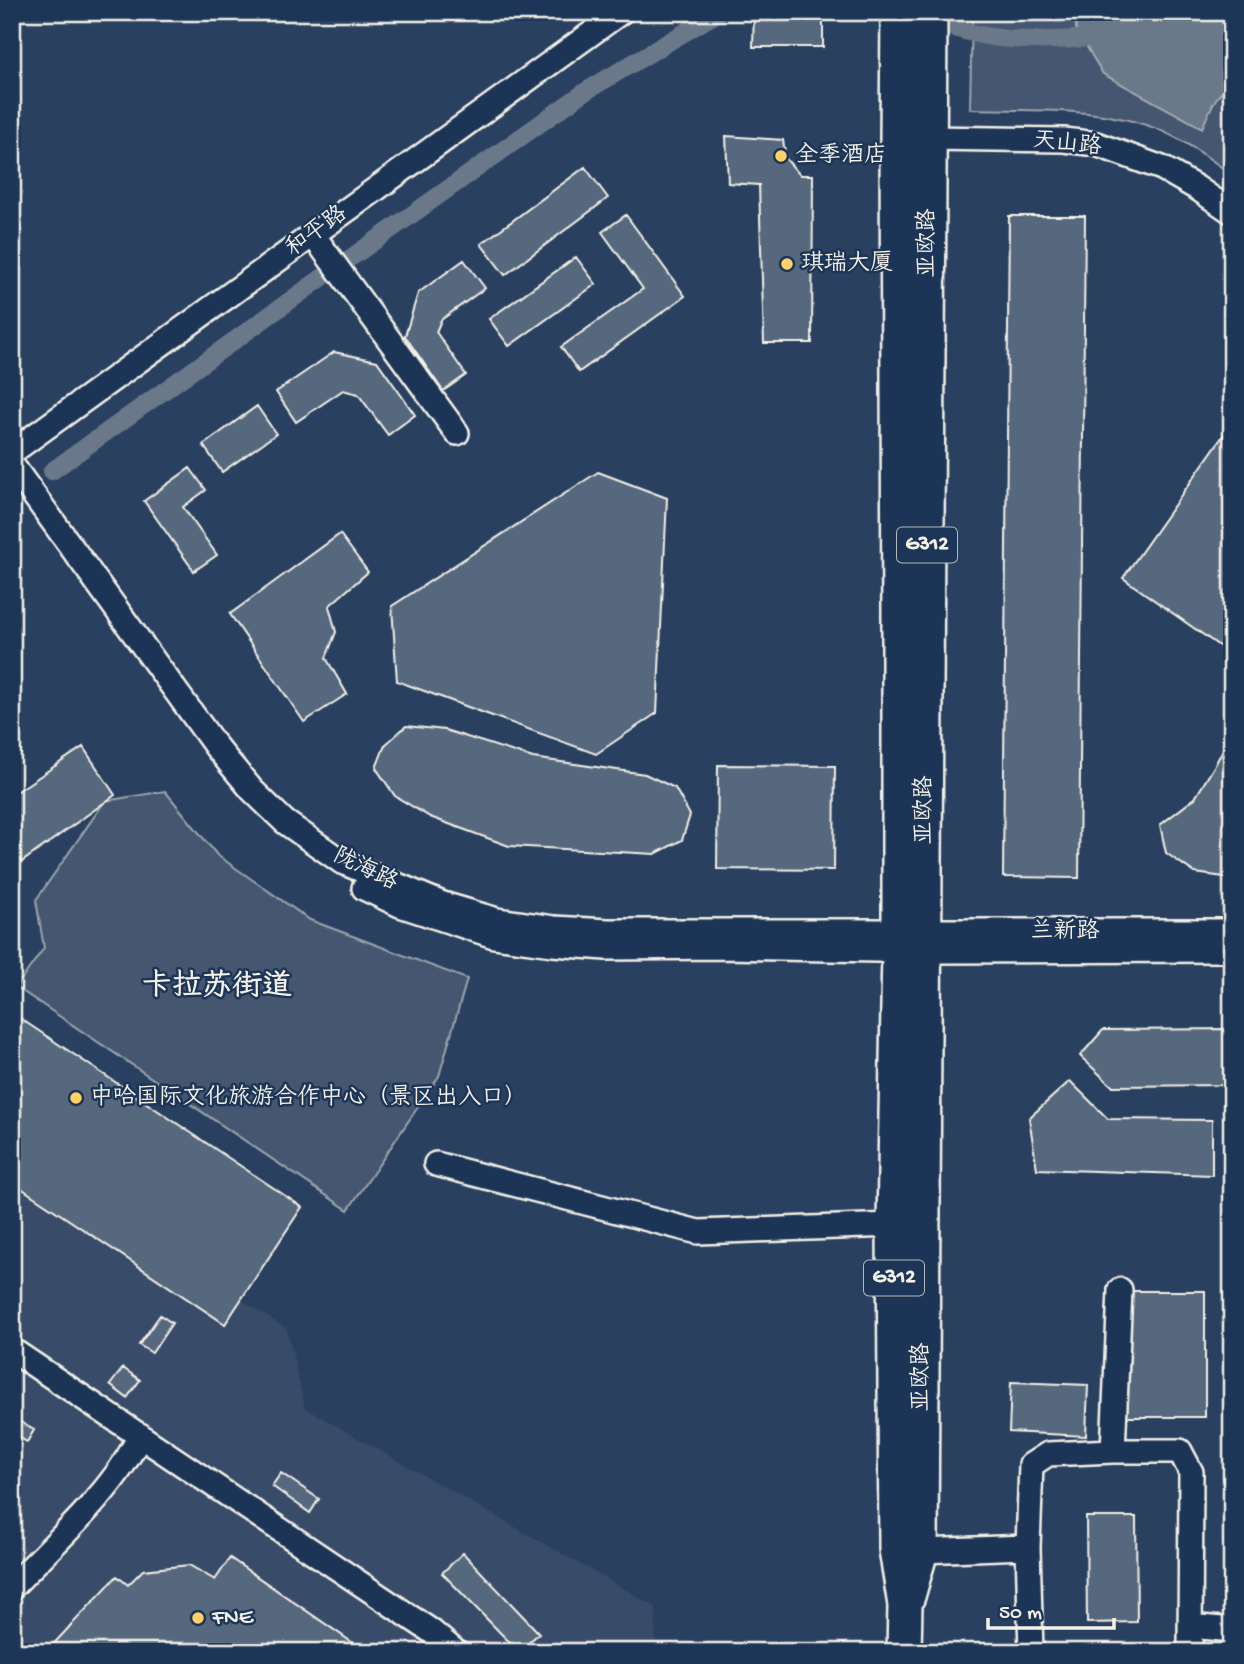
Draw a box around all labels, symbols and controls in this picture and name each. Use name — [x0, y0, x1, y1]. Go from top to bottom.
street label: 天山路 — [1031, 127, 1103, 162]
place label: 全季酒店 — [795, 142, 887, 170]
marker: 全季酒店 — [773, 148, 789, 164]
street label: 和平路 — [281, 200, 353, 263]
street label: 亚欧路 — [914, 209, 942, 278]
place label: 琪瑞大厦 — [801, 250, 893, 278]
marker: 琪瑞大厦 — [779, 256, 795, 272]
road number: G312 — [897, 528, 957, 562]
street label: 亚欧路 — [911, 776, 939, 845]
street label: 陇海路 — [328, 842, 402, 897]
street label: 兰新路 — [1031, 918, 1100, 946]
district label: 卡拉苏街道 — [142, 969, 292, 1006]
place label: 中哈国际文化旅游合作中心（景区出入口） — [90, 1084, 527, 1112]
marker: 中哈国际文化旅游合作中心（景区出入口） — [68, 1090, 84, 1106]
road number: G312 — [864, 1260, 924, 1296]
street label: 亚欧路 — [908, 1343, 936, 1412]
scale bar — [988, 1587, 1114, 1631]
text: 50 m — [999, 1602, 1042, 1627]
place label: FNE — [211, 1605, 255, 1632]
marker: FNE — [190, 1610, 206, 1626]

